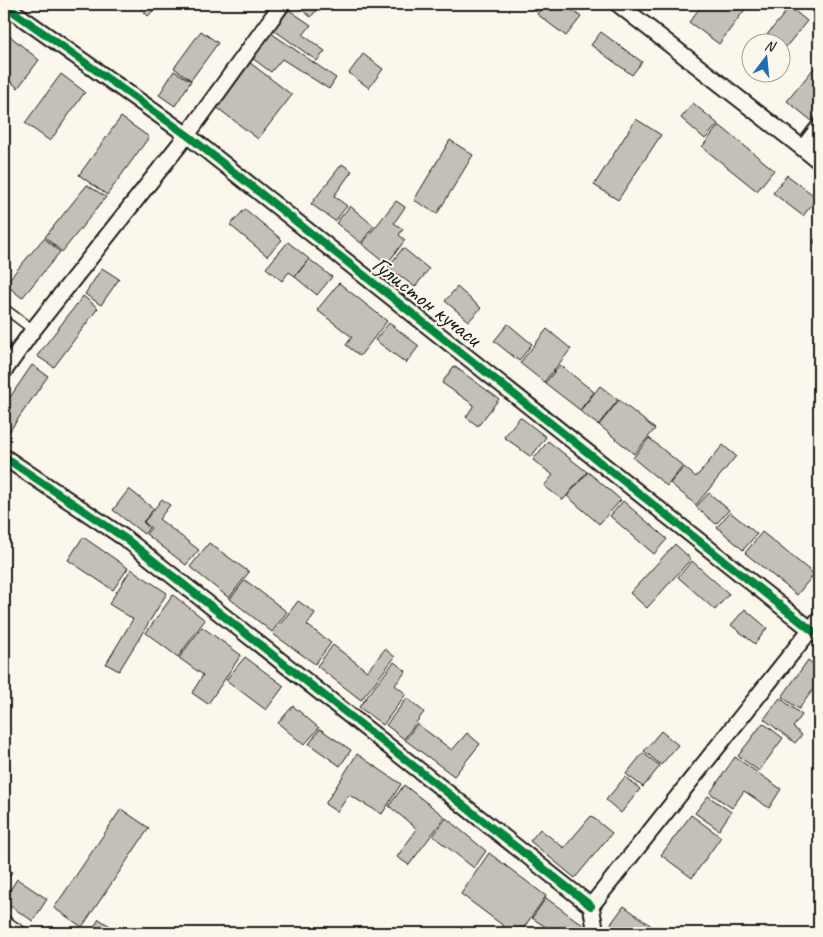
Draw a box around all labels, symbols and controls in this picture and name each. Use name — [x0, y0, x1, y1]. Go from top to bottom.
north arrow — [740, 32, 790, 82]
text: N — [763, 37, 778, 56]
street label: Гулистон кучаси — [367, 249, 489, 354]

